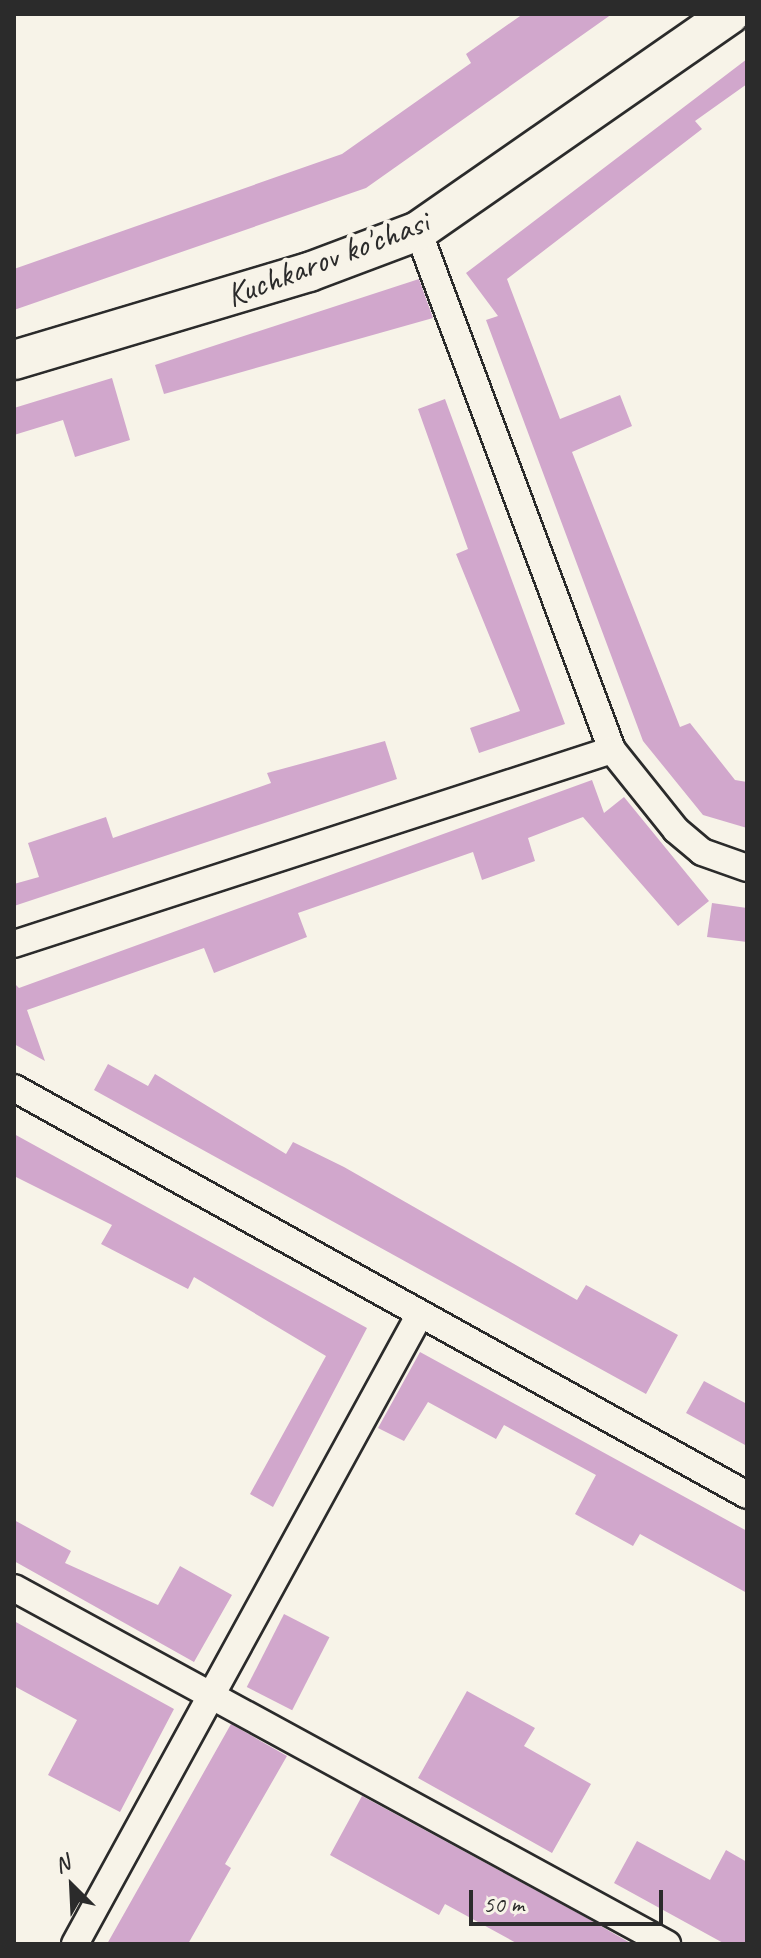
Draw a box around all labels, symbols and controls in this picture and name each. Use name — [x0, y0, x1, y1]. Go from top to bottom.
street label: Kuchkarov ko'chasi — [220, 201, 434, 315]
north arrow — [32, 1846, 112, 1926]
text: N — [50, 1849, 74, 1880]
scale bar — [473, 1874, 667, 1924]
text: 50 m — [483, 1889, 524, 1919]

